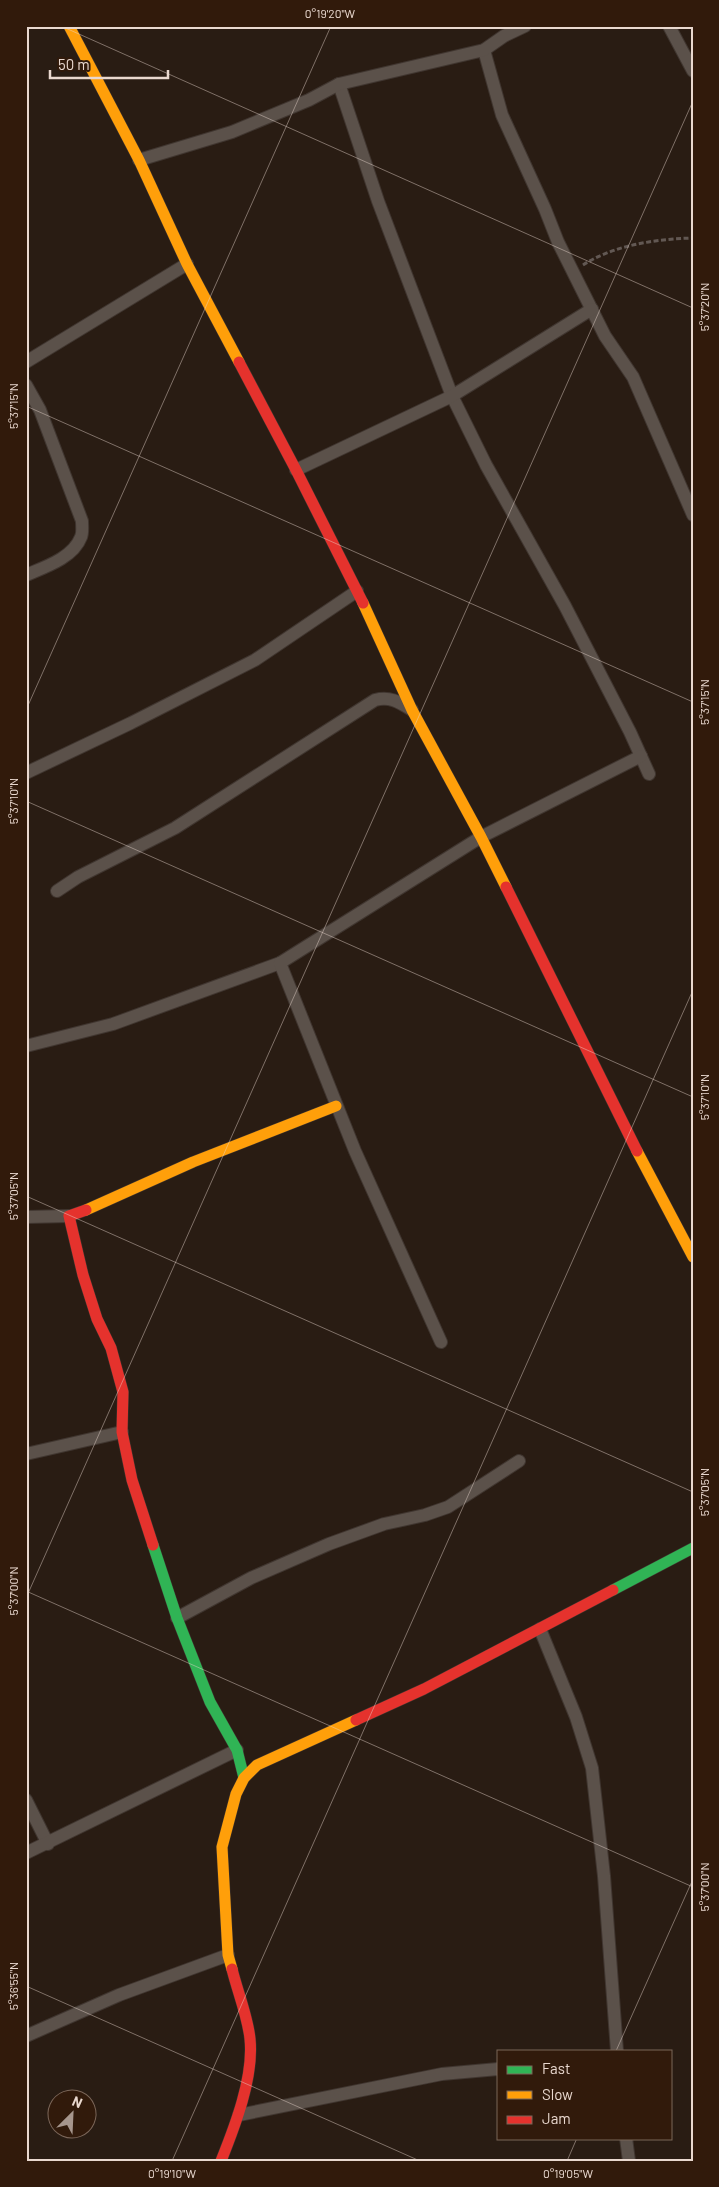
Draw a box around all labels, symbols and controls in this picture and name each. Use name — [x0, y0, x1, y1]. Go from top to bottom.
text: 0°19'20"W — [305, 6, 356, 20]
scale bar — [50, 48, 168, 80]
text: 50 m — [58, 55, 90, 73]
text: 5°37'20"N — [697, 283, 711, 331]
text: 5°37'15"N — [6, 383, 20, 429]
text: 5°37'15"N — [697, 679, 711, 725]
text: 5°37'10"N — [6, 778, 20, 824]
text: 5°37'10"N — [697, 1074, 711, 1120]
text: 5°37'05"N — [6, 1172, 20, 1220]
text: 5°37'05"N — [697, 1468, 711, 1516]
text: 5°37'00"N — [6, 1566, 20, 1616]
text: 5°37'00"N — [697, 1862, 711, 1912]
text: 5°36'55"N — [6, 1962, 20, 2010]
legend — [497, 2050, 672, 2140]
text: Fast — [542, 2059, 570, 2077]
text: Slow — [542, 2085, 573, 2103]
north arrow — [48, 2090, 98, 2140]
text: N — [70, 2092, 85, 2111]
text: Jam — [542, 2109, 571, 2127]
text: 0°19'10"W — [148, 2166, 196, 2180]
text: 0°19'05"W — [543, 2166, 593, 2180]

